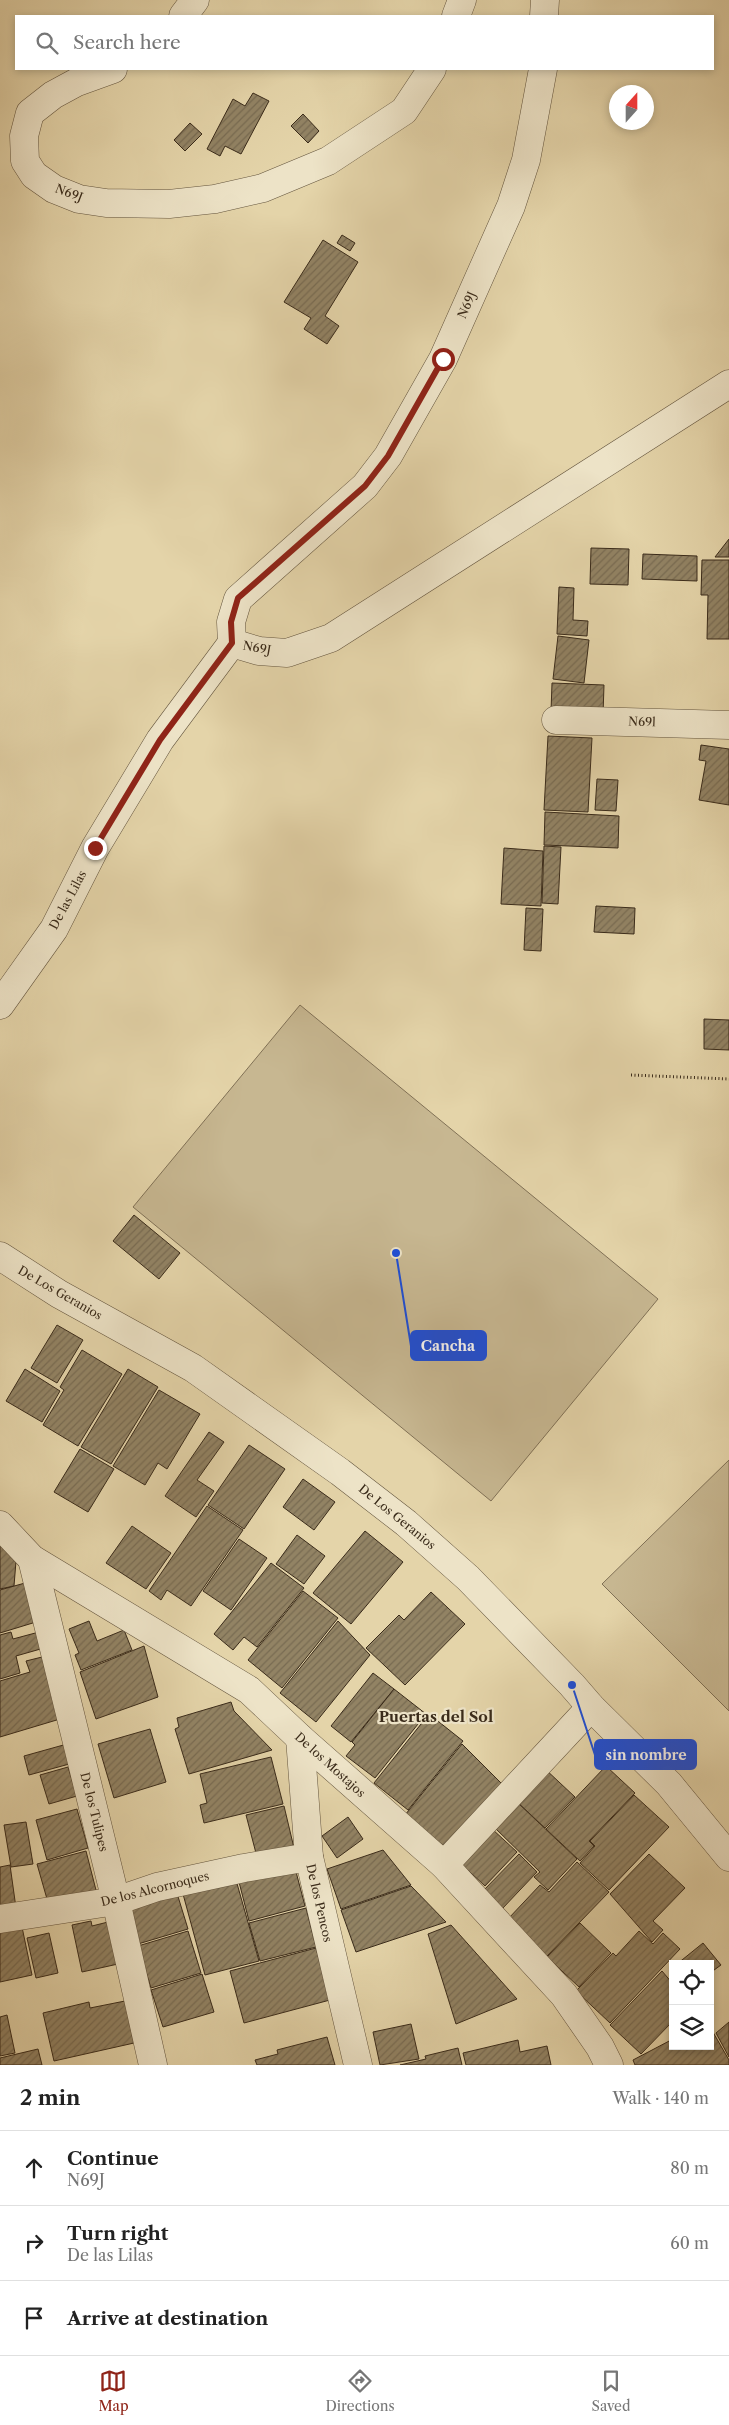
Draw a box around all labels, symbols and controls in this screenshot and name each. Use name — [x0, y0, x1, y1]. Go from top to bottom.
search box — [15, 15, 714, 70]
icon: search — [33, 29, 61, 57]
text: Search here — [73, 31, 181, 54]
north arrow — [609, 85, 654, 130]
street label: N69J — [53, 180, 85, 205]
street label: N69J — [454, 289, 479, 321]
route start — [432, 348, 455, 371]
street label: N69J — [242, 638, 272, 657]
street label: N69l — [628, 714, 656, 729]
route end — [84, 837, 107, 860]
street label: De las Lilas — [46, 868, 89, 932]
street label: De Los Geranios — [15, 1262, 105, 1323]
callout: Cancha — [411, 1331, 486, 1360]
text: Cancha — [421, 1337, 476, 1355]
street label: De Los Geranios — [356, 1481, 439, 1552]
district label: Puertas del Sol — [379, 1707, 493, 1726]
street label: De los Mostajos — [292, 1729, 369, 1800]
callout: sin nombre — [595, 1740, 696, 1769]
text: sin nombre — [605, 1746, 687, 1764]
street label: De los Tulipes — [77, 1771, 112, 1853]
street label: De los Pencos — [303, 1862, 336, 1943]
street label: De los Alcornoques — [99, 1868, 211, 1909]
map controls — [669, 1960, 714, 2050]
button: locate — [669, 1960, 714, 2005]
button: layers — [669, 2005, 714, 2050]
text: 2 min — [20, 2085, 80, 2110]
text: Walk · 140 m — [612, 2088, 709, 2108]
text: Continue — [67, 2147, 159, 2170]
icon: ahead — [20, 2154, 48, 2182]
text: 80 m — [670, 2158, 709, 2178]
text: N69J — [67, 2170, 105, 2190]
text: Turn right — [67, 2222, 168, 2245]
icon: right — [20, 2229, 48, 2257]
text: 60 m — [670, 2233, 709, 2253]
text: De las Lilas — [67, 2245, 153, 2265]
icon: arrive — [20, 2304, 48, 2332]
text: Arrive at destination — [67, 2307, 268, 2330]
tab: Map — [98, 2367, 129, 2415]
tab: Directions — [325, 2367, 395, 2415]
tab: Saved — [592, 2367, 630, 2415]

